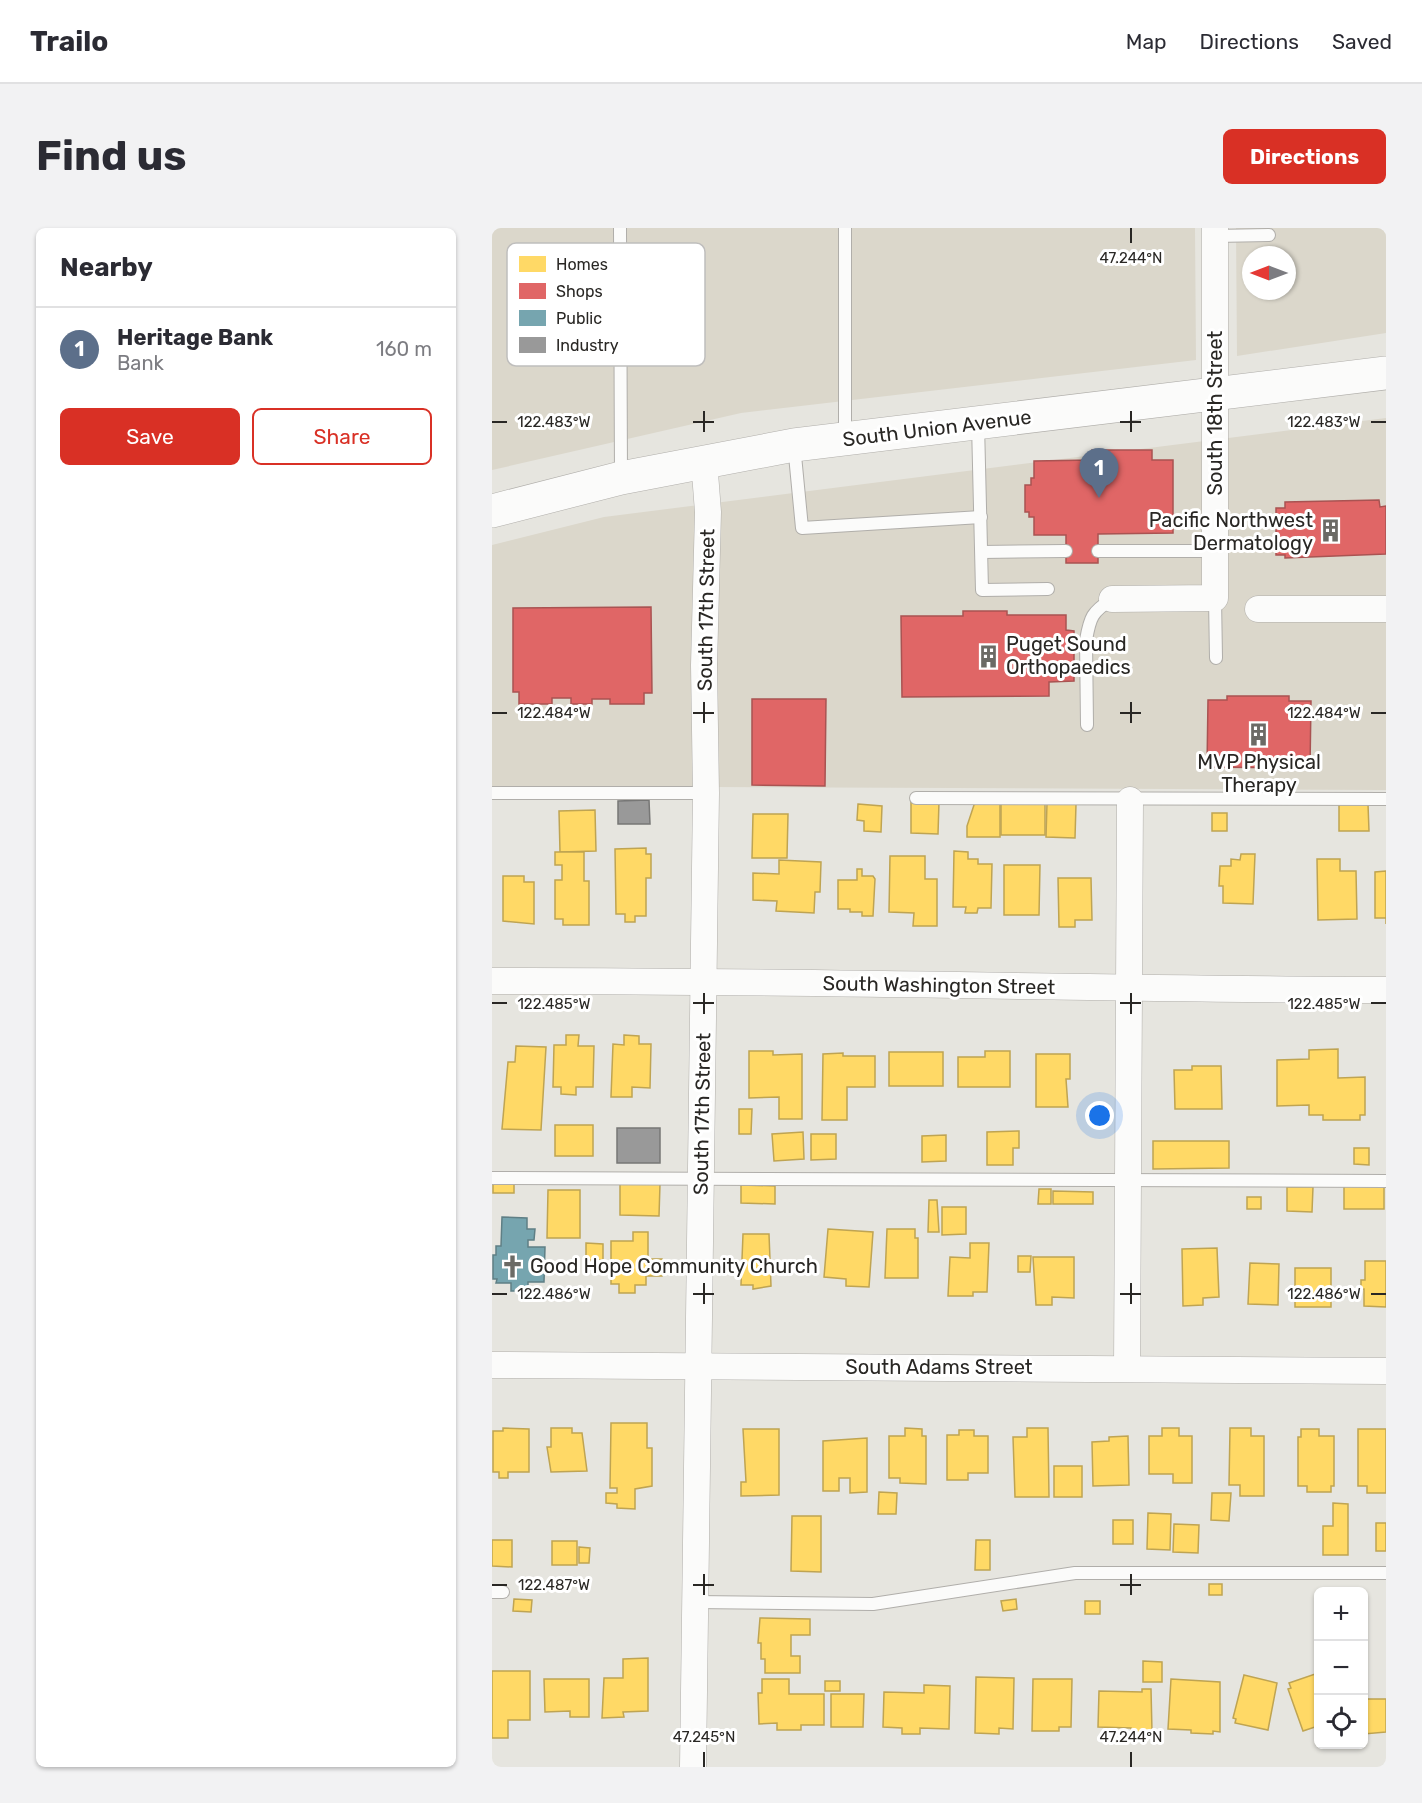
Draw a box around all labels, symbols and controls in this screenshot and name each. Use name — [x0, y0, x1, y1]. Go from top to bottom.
text: Trailo — [30, 25, 108, 58]
text: Map — [1126, 29, 1167, 54]
text: Directions — [1200, 29, 1299, 54]
text: Saved — [1332, 29, 1392, 54]
button: Directions — [1223, 129, 1386, 184]
text: Find us — [36, 131, 187, 181]
legend — [507, 243, 705, 366]
north arrow — [1242, 246, 1296, 300]
text: 47.244°N — [1099, 249, 1163, 267]
text: Nearby — [60, 252, 153, 283]
text: Homes — [556, 255, 608, 274]
text: Shops — [556, 282, 603, 301]
text: Public — [556, 309, 602, 328]
text: Heritage Bank — [117, 324, 273, 351]
street label: South 18th Street — [1203, 330, 1227, 495]
text: Industry — [556, 336, 619, 355]
text: 1 — [75, 337, 84, 361]
text: 160 m — [376, 337, 432, 361]
text: Bank — [117, 351, 164, 375]
street label: South Union Avenue — [841, 405, 1033, 451]
button: Save — [60, 408, 240, 465]
button: Share — [252, 408, 432, 465]
text: 122.483°W — [517, 413, 591, 431]
text: 122.483°W — [1287, 413, 1361, 431]
pin: 1 — [1080, 448, 1118, 498]
place label: Pacific Northwest Dermatology — [1149, 508, 1313, 555]
building icon: Pacific Northwest Dermatology — [1318, 518, 1344, 544]
street label: South 17th Street — [693, 528, 719, 691]
place label: Puget Sound Orthopaedics — [1006, 632, 1131, 679]
building icon: Puget Sound Orthopaedics — [975, 643, 1001, 669]
text: 122.484°W — [517, 704, 591, 722]
text: 122.484°W — [1287, 704, 1361, 722]
building icon: MVP Physical Therapy — [1246, 721, 1272, 747]
place label: MVP Physical Therapy — [1197, 750, 1321, 797]
street label: South Washington Street — [823, 971, 1056, 999]
text: 122.485°W — [517, 995, 591, 1013]
text: 122.485°W — [1287, 995, 1361, 1013]
street label: South 17th Street — [689, 1032, 715, 1195]
your location — [1085, 1101, 1114, 1130]
church icon: Good Hope Community Church — [499, 1253, 525, 1279]
place label: Good Hope Community Church — [530, 1254, 818, 1278]
text: 122.486°W — [517, 1285, 591, 1303]
text: 122.486°W — [1287, 1285, 1361, 1303]
street label: South Adams Street — [845, 1355, 1033, 1379]
text: 122.487°W — [518, 1576, 590, 1594]
map controls — [1314, 1587, 1368, 1749]
button: + — [1314, 1587, 1368, 1641]
button: − — [1314, 1641, 1368, 1695]
button: locate — [1314, 1695, 1368, 1749]
text: 47.245°N — [673, 1728, 735, 1746]
text: 47.244°N — [1099, 1728, 1163, 1746]

